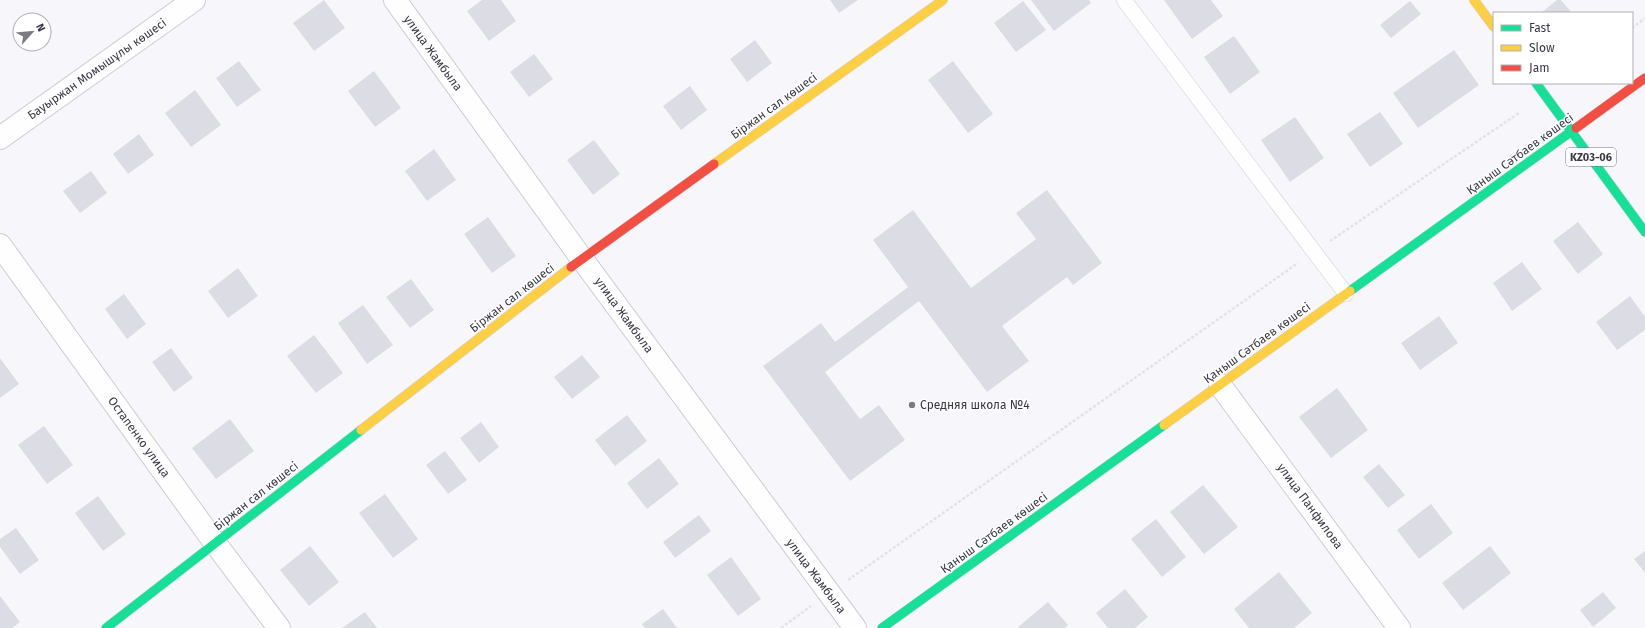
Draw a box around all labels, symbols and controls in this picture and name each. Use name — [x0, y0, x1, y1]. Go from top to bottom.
north arrow — [12, 12, 52, 52]
street label: улица Жамбыла — [401, 12, 465, 94]
legend — [1493, 12, 1633, 84]
street label: Бауыржан Момышұлы көшесі — [25, 16, 169, 122]
text: N — [33, 21, 48, 34]
text: Fast — [1529, 21, 1551, 35]
text: Slow — [1529, 41, 1555, 55]
text: Jam — [1529, 61, 1549, 75]
street label: Біржан сал көшесі — [728, 70, 820, 142]
street label: Қаныш Сәтбаев көшесі — [1464, 111, 1576, 197]
road number: KZ03-06 — [1566, 148, 1616, 166]
street label: Біржан сал көшесі — [467, 261, 557, 335]
street label: улица Жамбыла — [592, 274, 656, 356]
street label: Қаныш Сәтбаев көшесі — [1201, 300, 1313, 386]
street label: Остапенко улица — [105, 394, 173, 480]
place label: Средняя школа №4 — [920, 398, 1030, 412]
marker: Средняя школа №4 — [907, 400, 917, 410]
street label: Біржан сал көшесі — [211, 459, 301, 533]
street label: улица Панфилова — [1274, 460, 1346, 552]
street label: Қаныш Сәтбаев көшесі — [938, 490, 1050, 576]
street label: улица Жамбыла — [783, 536, 849, 616]

